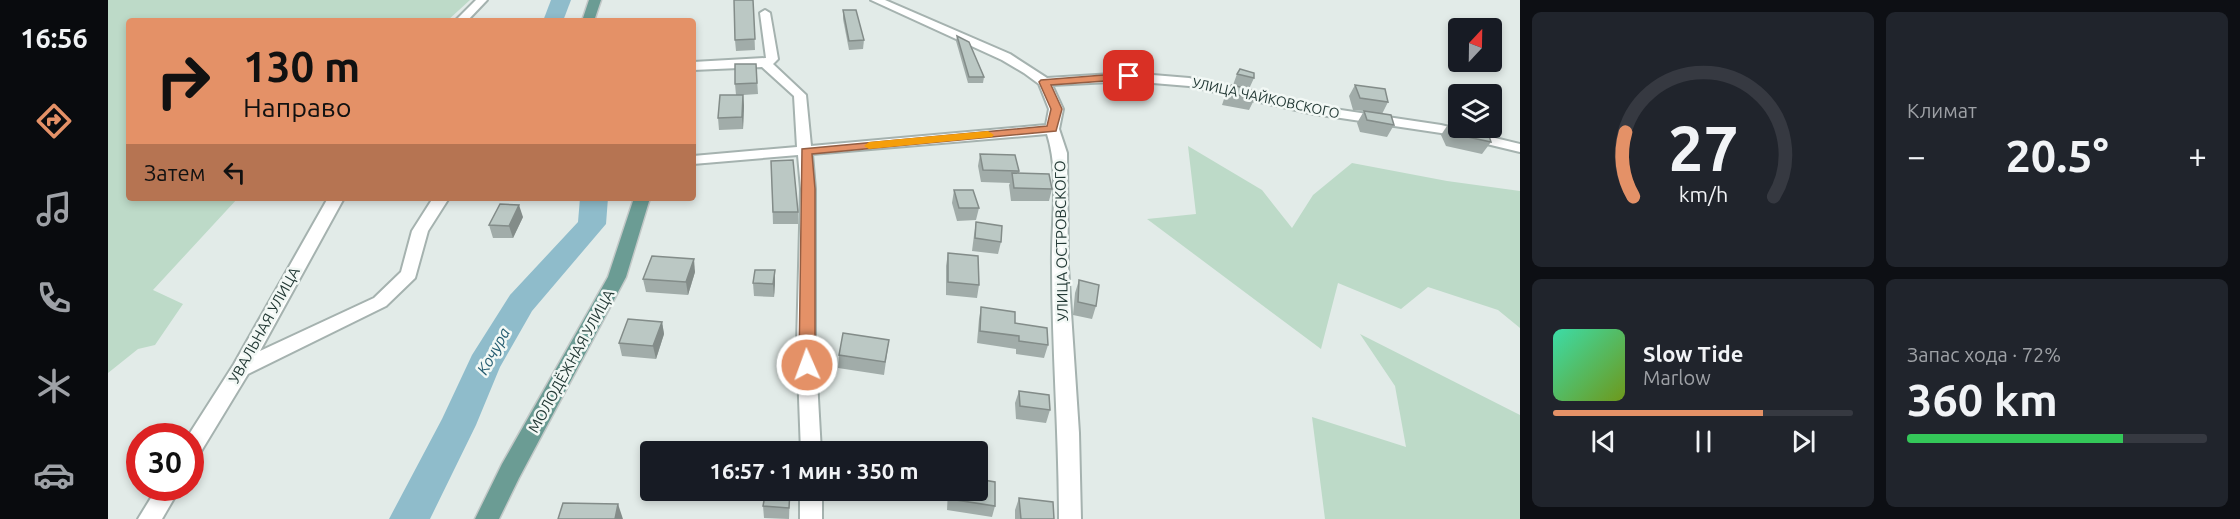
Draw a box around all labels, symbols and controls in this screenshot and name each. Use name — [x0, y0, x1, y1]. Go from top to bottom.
north arrow — [1448, 18, 1502, 72]
map controls — [1448, 18, 1502, 138]
text: 16:56 — [20, 23, 88, 53]
icon: right — [144, 42, 222, 120]
text: 130 m — [243, 43, 360, 90]
pin — [1103, 50, 1154, 101]
icon: arrive — [1112, 59, 1145, 92]
street label: УЛИЦА ЧАЙКОВСКОГО — [1191, 74, 1341, 121]
button: layers — [1448, 84, 1502, 138]
text: Направо — [243, 92, 352, 122]
text: Климат — [1907, 99, 1977, 122]
icon: directions — [33, 100, 75, 142]
text: 27 — [1668, 113, 1738, 183]
text: 20.5° — [2005, 130, 2109, 181]
text: − — [1907, 137, 1926, 174]
text: + — [2188, 137, 2207, 174]
icon: left — [218, 156, 251, 189]
text: Затем — [144, 160, 206, 185]
street label: УЛИЦА ОСТРОВСКОГО — [1051, 160, 1071, 322]
text: km/h — [1678, 182, 1728, 206]
icon: music — [33, 188, 75, 230]
street label: УВАЛЬНАЯ УЛИЦА — [225, 264, 303, 386]
icon: phone — [33, 277, 75, 319]
street label: МОЛОДЁЖНАЯ УЛИЦА — [525, 286, 618, 435]
water label: Кочура — [473, 324, 513, 378]
position arrow — [775, 333, 839, 397]
text: Slow Tide — [1643, 341, 1743, 366]
text: Запас хода · 72% — [1907, 343, 2061, 366]
icon: climate — [33, 365, 75, 407]
text: Marlow — [1643, 366, 1711, 389]
text: 360 km — [1907, 374, 2058, 425]
speed limit sign: 30 — [126, 423, 204, 501]
icon: previous — [1587, 425, 1620, 458]
icon: pause — [1687, 425, 1720, 458]
icon: next — [1787, 425, 1820, 458]
icon: car — [33, 454, 75, 496]
text: 16:57 · 1 мин · 350 m — [710, 458, 918, 483]

